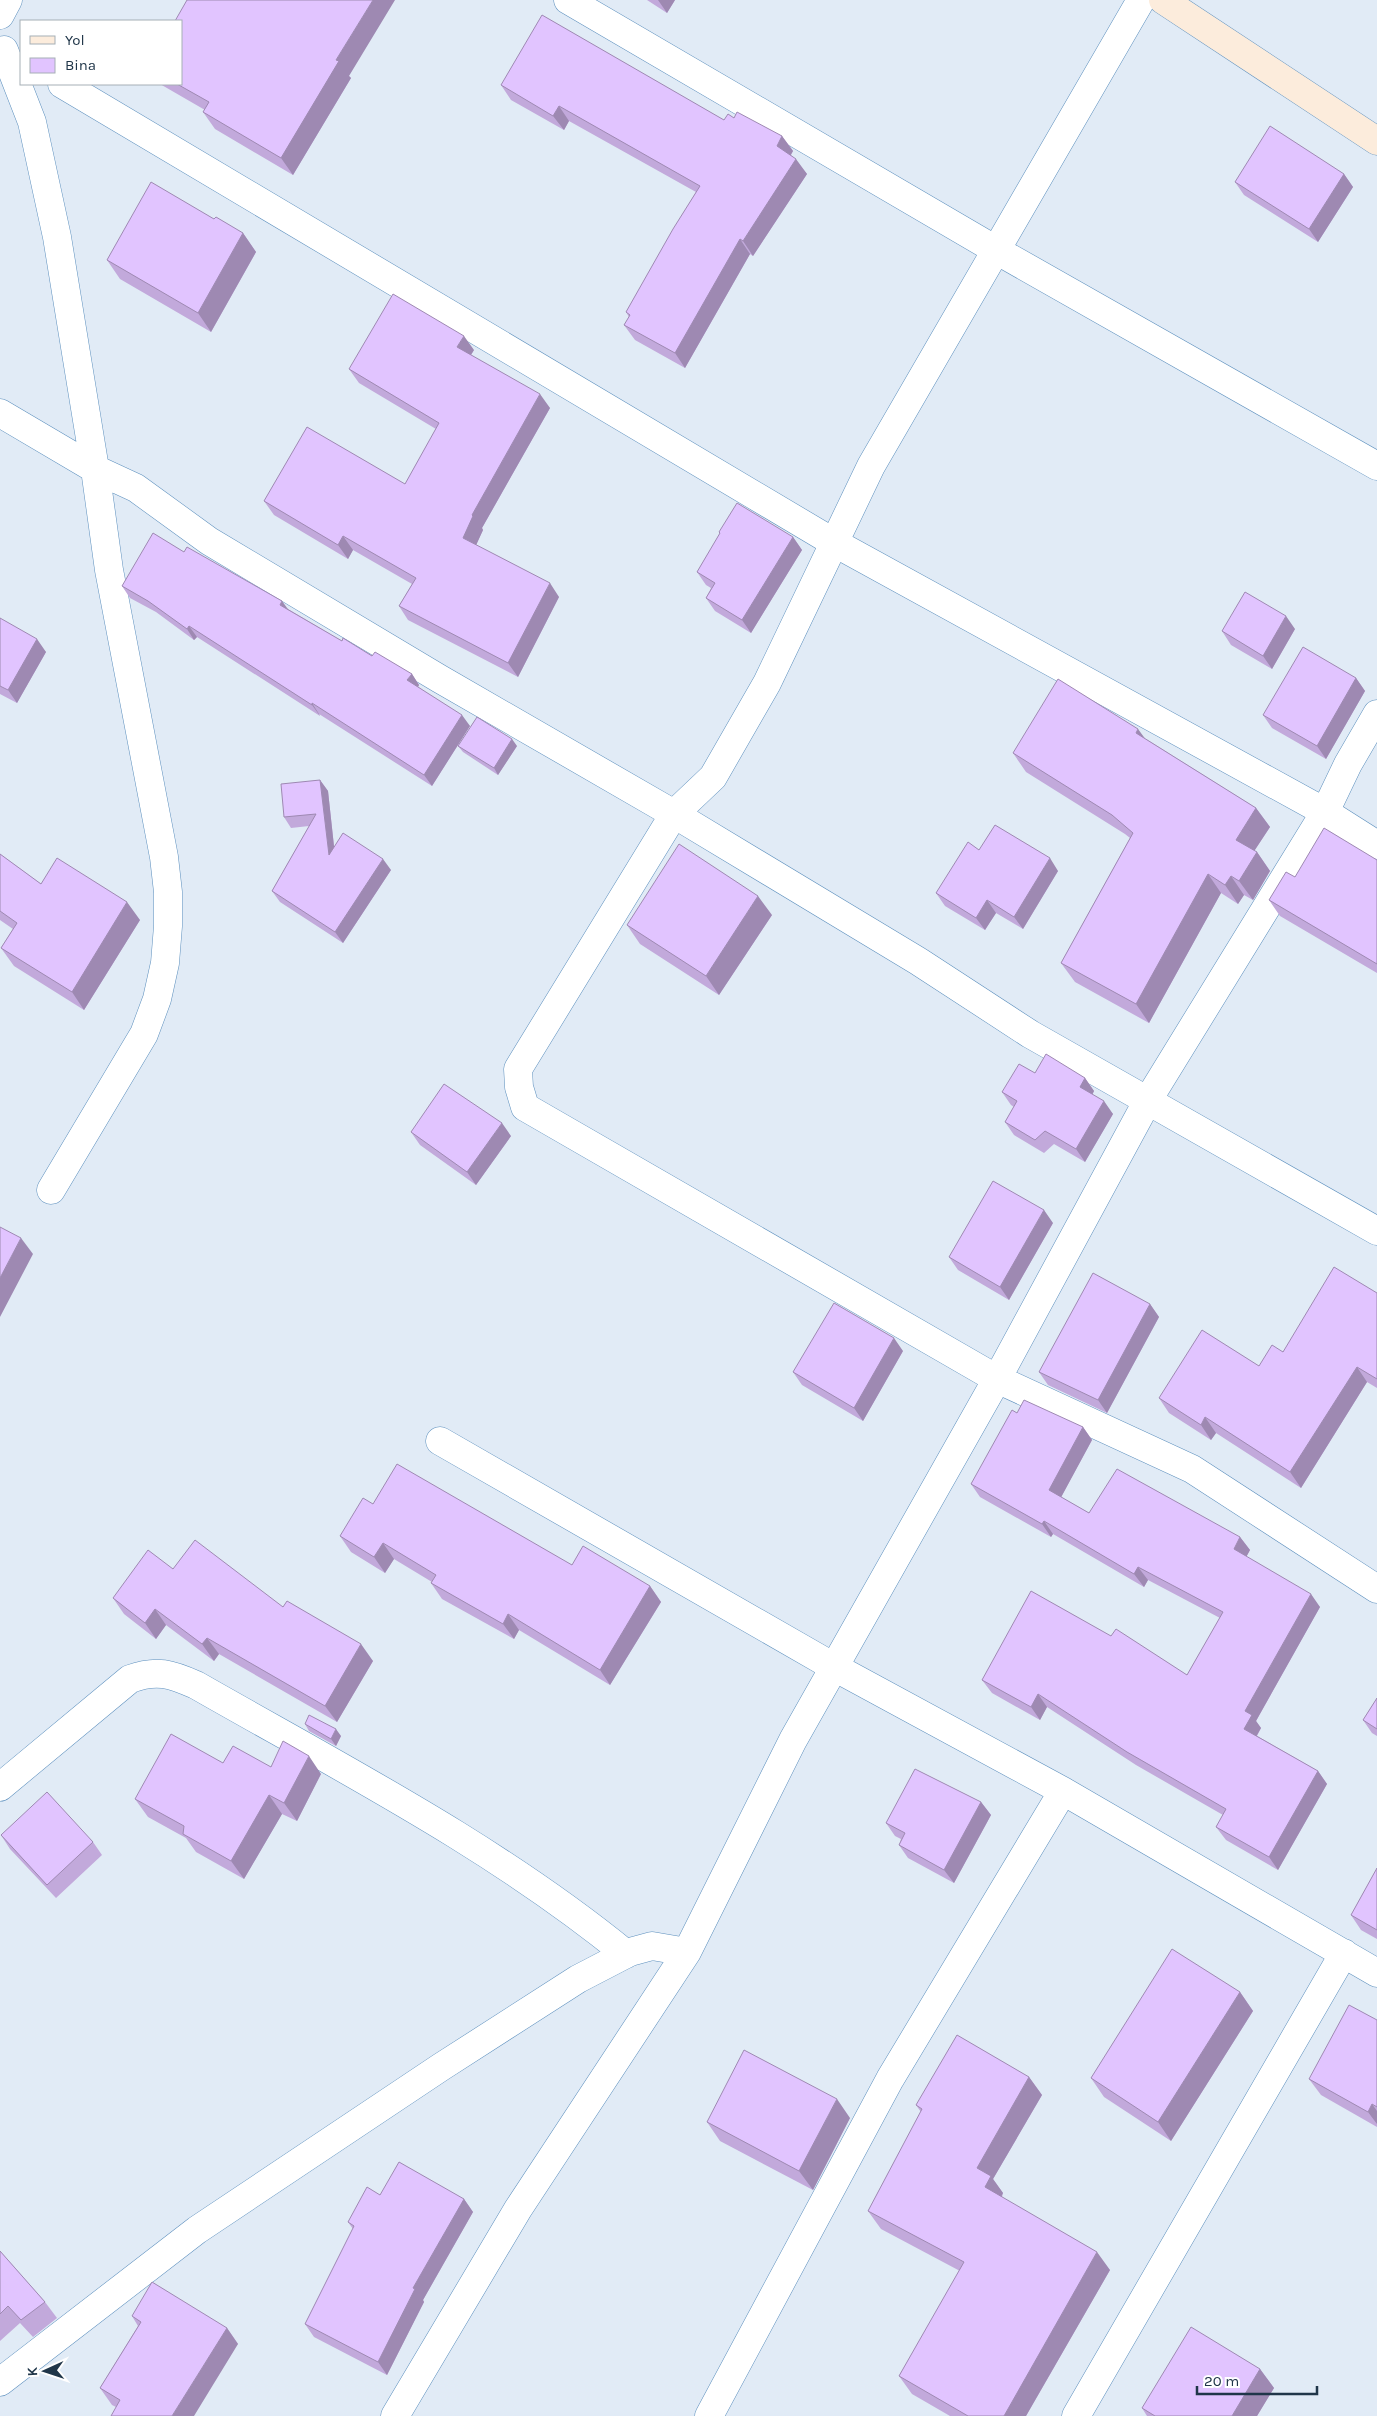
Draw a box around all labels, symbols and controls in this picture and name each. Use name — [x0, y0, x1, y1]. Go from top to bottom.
legend — [20, 20, 182, 85]
text: Yol — [65, 31, 85, 49]
text: Bina — [65, 56, 96, 74]
north arrow — [20, 2346, 70, 2396]
scale bar — [1197, 2364, 1317, 2396]
text: K — [24, 2366, 41, 2377]
text: 20 m — [1204, 2372, 1239, 2390]

